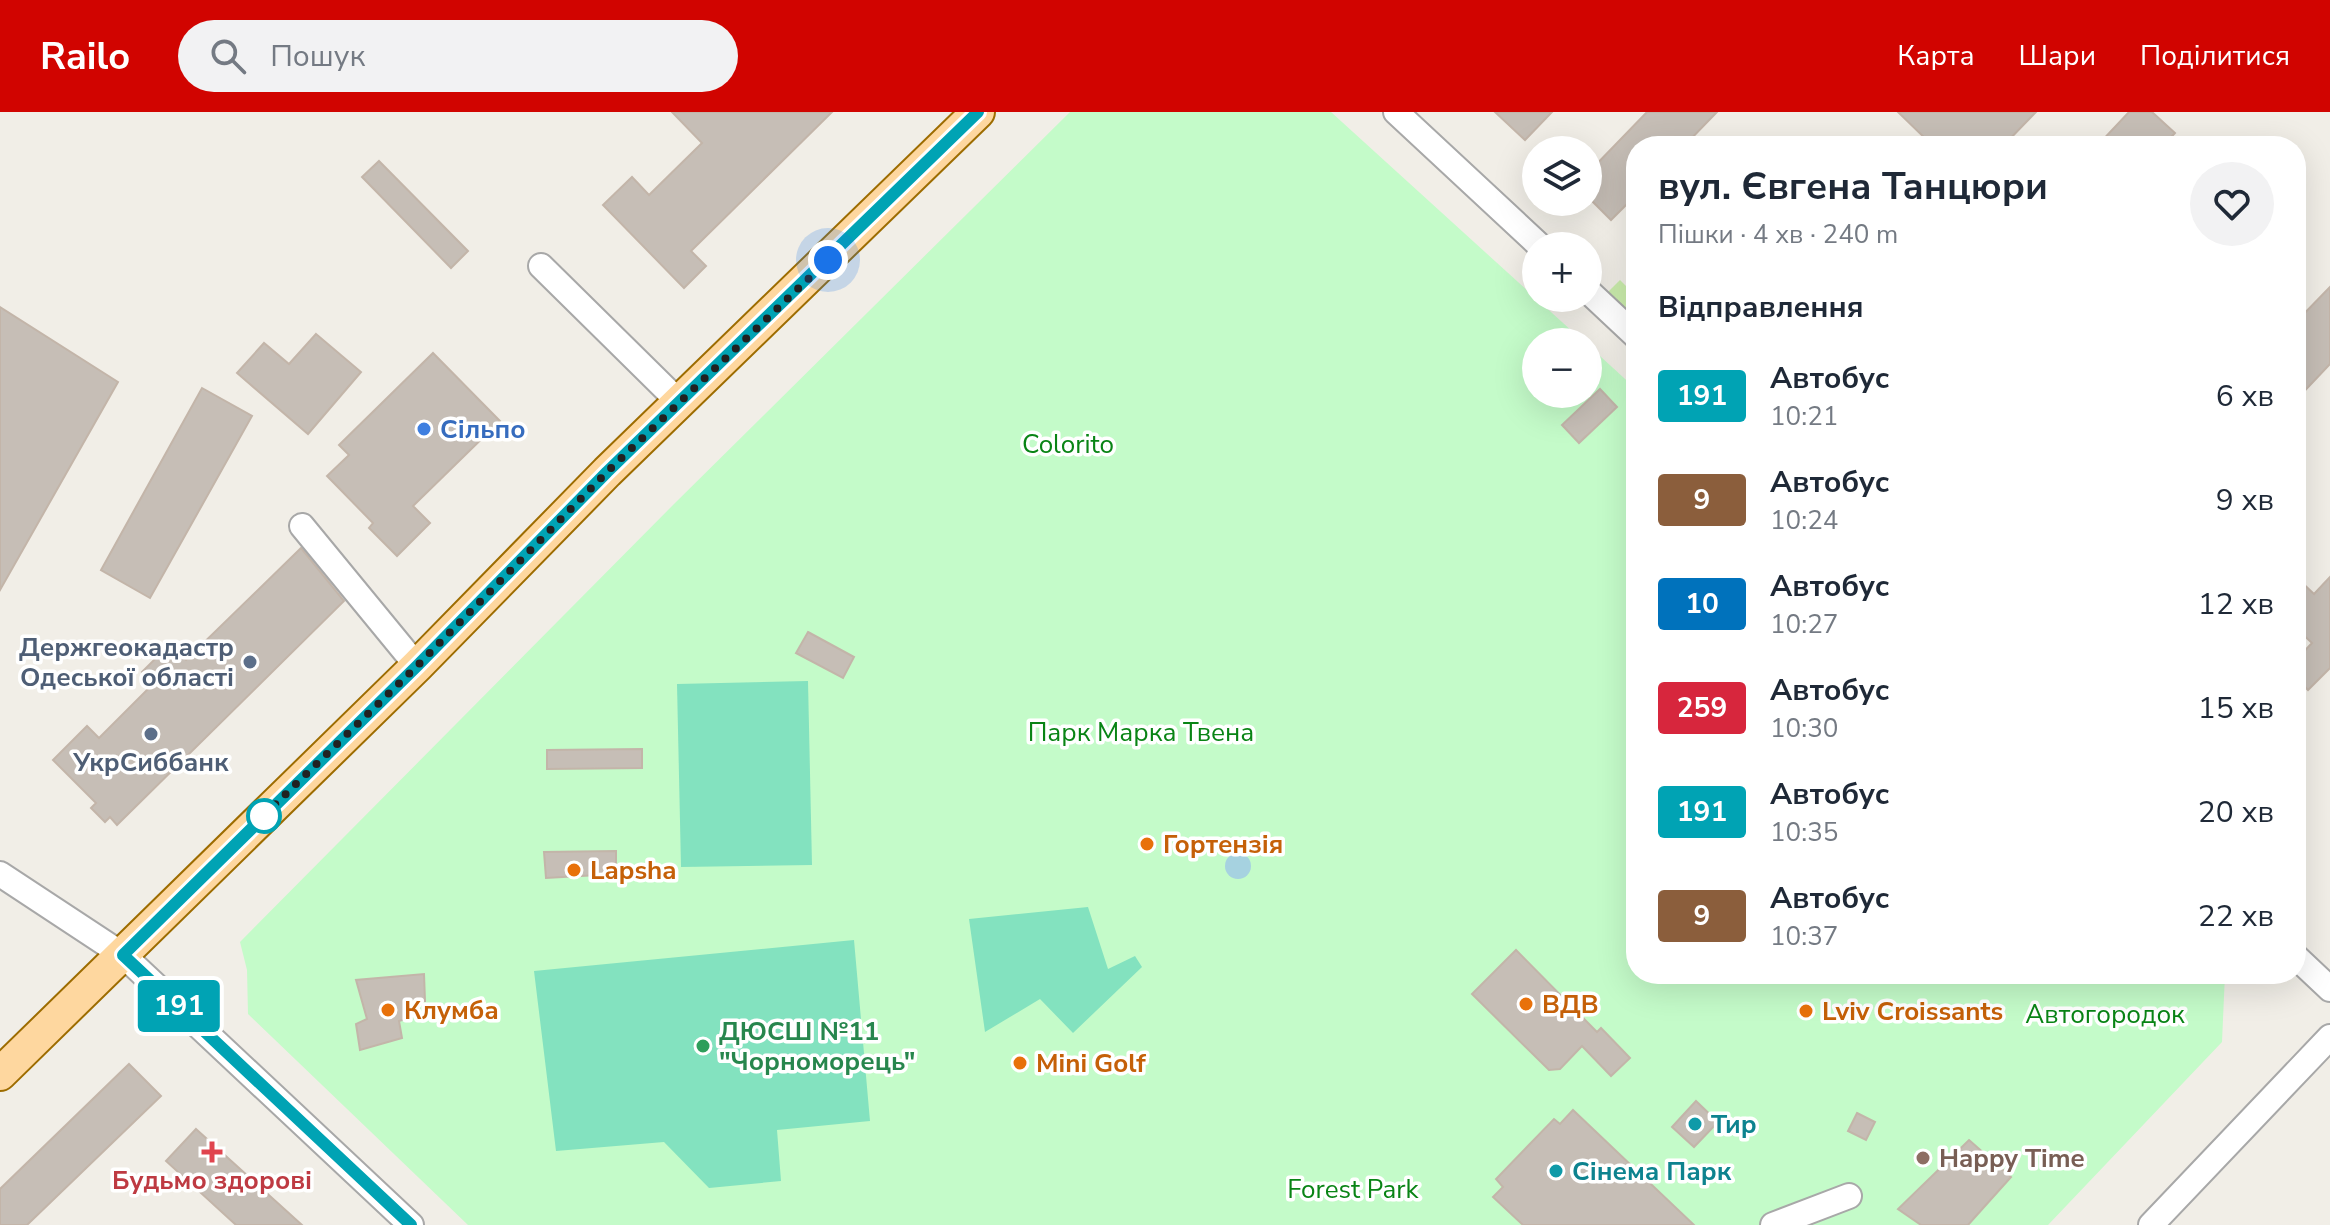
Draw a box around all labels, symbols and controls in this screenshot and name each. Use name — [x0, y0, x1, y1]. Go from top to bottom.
search box — [178, 20, 738, 92]
text: Railo — [40, 31, 130, 82]
icon: search — [206, 34, 250, 78]
text: Пошук — [270, 36, 365, 77]
text: Карта — [1897, 37, 1975, 75]
text: Шари — [2019, 37, 2096, 75]
text: Поділитися — [2140, 37, 2290, 75]
map controls — [1522, 136, 1602, 408]
button: layers — [1522, 136, 1602, 216]
text: вул. Євгена Танцюри — [1658, 161, 2048, 212]
button: heart — [2190, 162, 2274, 246]
text: Пішки · 4 хв · 240 m — [1658, 217, 1898, 252]
button: + — [1522, 232, 1602, 312]
your location — [808, 240, 848, 280]
text: Відправлення — [1658, 287, 1864, 328]
button: − — [1522, 328, 1602, 408]
text: Автобус — [1770, 358, 1889, 399]
text: 6 хв — [2216, 376, 2274, 417]
text: 191 — [1677, 377, 1727, 415]
text: 10:21 — [1770, 399, 1838, 434]
place label: Сільпо — [440, 412, 526, 447]
marker: Сільпо — [415, 420, 433, 438]
park label: Colorito — [1022, 427, 1114, 462]
text: Автобус — [1770, 462, 1889, 503]
text: 9 хв — [2216, 480, 2274, 521]
text: 9 — [1694, 481, 1710, 519]
text: 10:24 — [1770, 503, 1838, 538]
text: Автобус — [1770, 566, 1889, 607]
text: 12 хв — [2198, 584, 2274, 625]
text: 10 — [1685, 585, 1719, 623]
text: 10:27 — [1770, 607, 1838, 642]
place label: Держгеокадастр Одеської області — [19, 630, 234, 695]
marker: Держгеокадастр Одеської області — [241, 653, 259, 671]
text: Автобус — [1770, 670, 1889, 711]
text: 15 хв — [2198, 688, 2274, 729]
text: 259 — [1677, 689, 1727, 727]
text: 10:30 — [1770, 711, 1838, 746]
park label: Парк Марка Твена — [1028, 715, 1254, 750]
marker: УкрСиббанк — [142, 725, 160, 743]
place label: УкрСиббанк — [72, 745, 229, 780]
text: Автобус — [1770, 774, 1889, 815]
text: 20 хв — [2198, 792, 2274, 833]
text: 191 — [1677, 793, 1727, 831]
unlabelled marker — [247, 799, 281, 833]
text: 10:35 — [1770, 815, 1838, 850]
place label: Гортензія — [1163, 827, 1283, 862]
marker: Гортензія — [1138, 835, 1156, 853]
place label: Lapsha — [590, 853, 677, 888]
marker: Lapsha — [565, 861, 583, 879]
text: Автобус — [1770, 878, 1889, 919]
text: 22 хв — [2198, 896, 2274, 937]
text: 9 — [1694, 897, 1710, 935]
text: 10:37 — [1770, 919, 1838, 954]
line badge: 191 — [133, 980, 225, 1032]
text: 191 — [154, 987, 204, 1025]
place label: ВДВ — [1542, 987, 1599, 1022]
place label: Клумба — [404, 993, 499, 1028]
place label: Lviv Croissants — [1822, 994, 2003, 1029]
marker: ВДВ — [1517, 995, 1535, 1013]
park label: Автогородок — [2025, 997, 2185, 1032]
marker: Клумба — [379, 1001, 397, 1019]
marker: Lviv Croissants — [1797, 1002, 1815, 1020]
place label: ДЮСШ №11 "Чорноморець" — [719, 1014, 915, 1079]
marker: ДЮСШ №11 "Чорноморець" — [694, 1037, 712, 1055]
place label: Mini Golf — [1036, 1046, 1146, 1081]
marker: Mini Golf — [1011, 1054, 1029, 1072]
place label: Тир — [1711, 1107, 1757, 1142]
marker: Тир — [1686, 1115, 1704, 1133]
place label: Happy Time — [1939, 1141, 2085, 1176]
marker: Будьмо здорові — [203, 1143, 221, 1161]
marker: Happy Time — [1914, 1149, 1932, 1167]
place label: Сінема Парк — [1572, 1154, 1732, 1189]
marker: Сінема Парк — [1547, 1162, 1565, 1180]
place label: Будьмо здорові — [112, 1163, 312, 1198]
park label: Forest Park — [1287, 1172, 1420, 1207]

